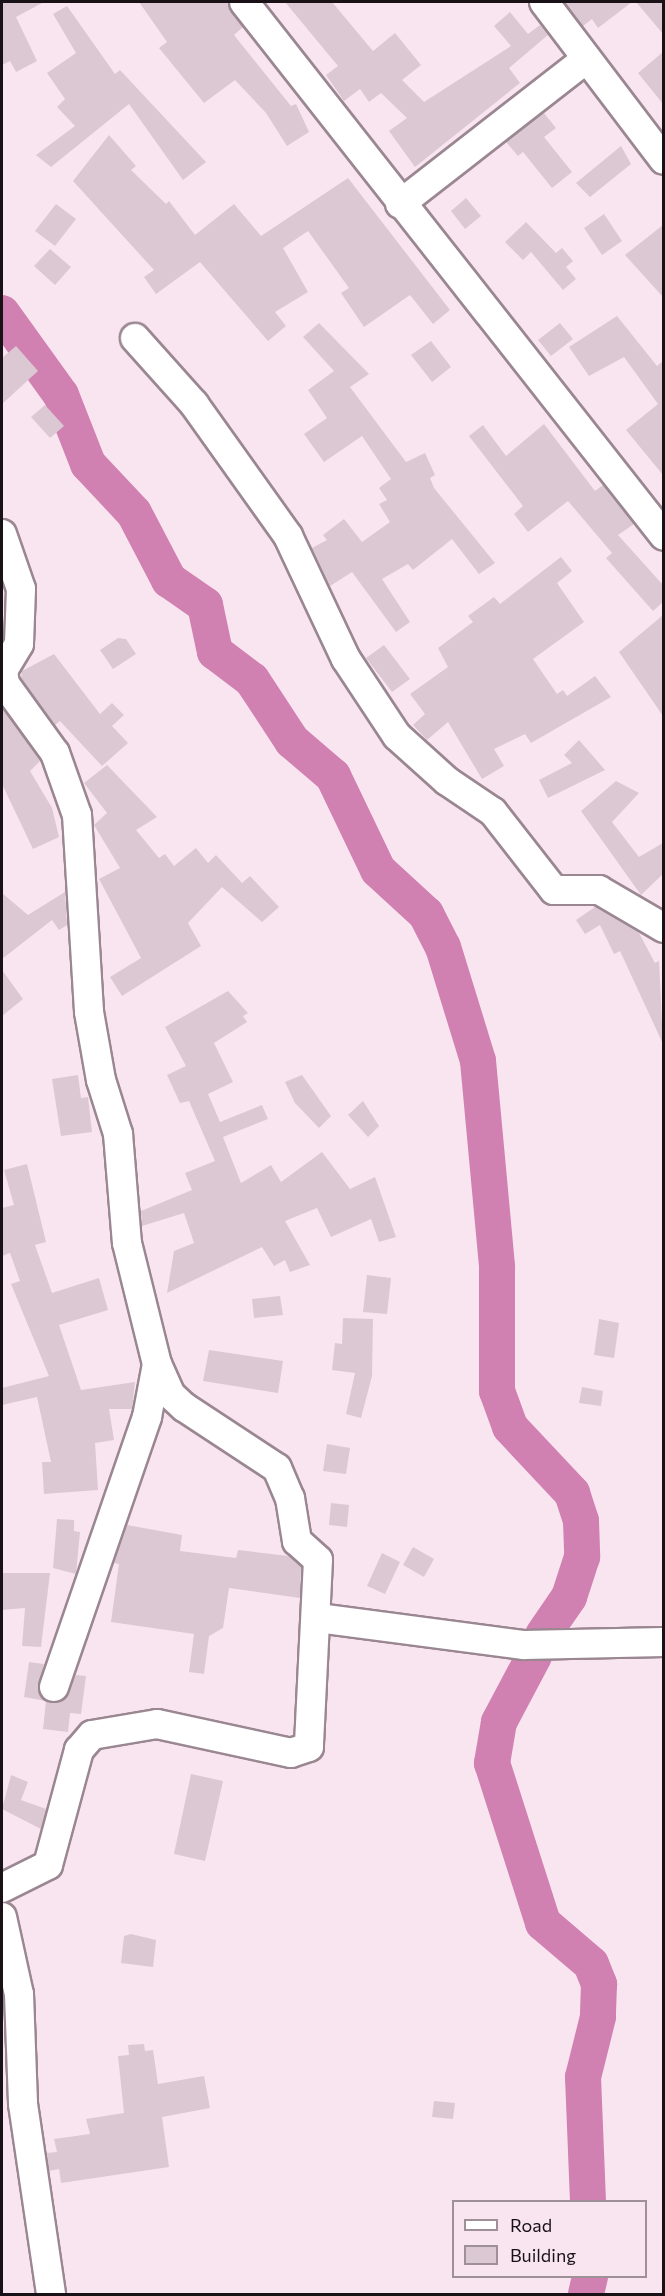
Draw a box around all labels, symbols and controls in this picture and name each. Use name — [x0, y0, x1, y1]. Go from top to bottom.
legend — [452, 2200, 647, 2278]
text: Road — [510, 2214, 552, 2236]
text: Building — [510, 2244, 576, 2266]

